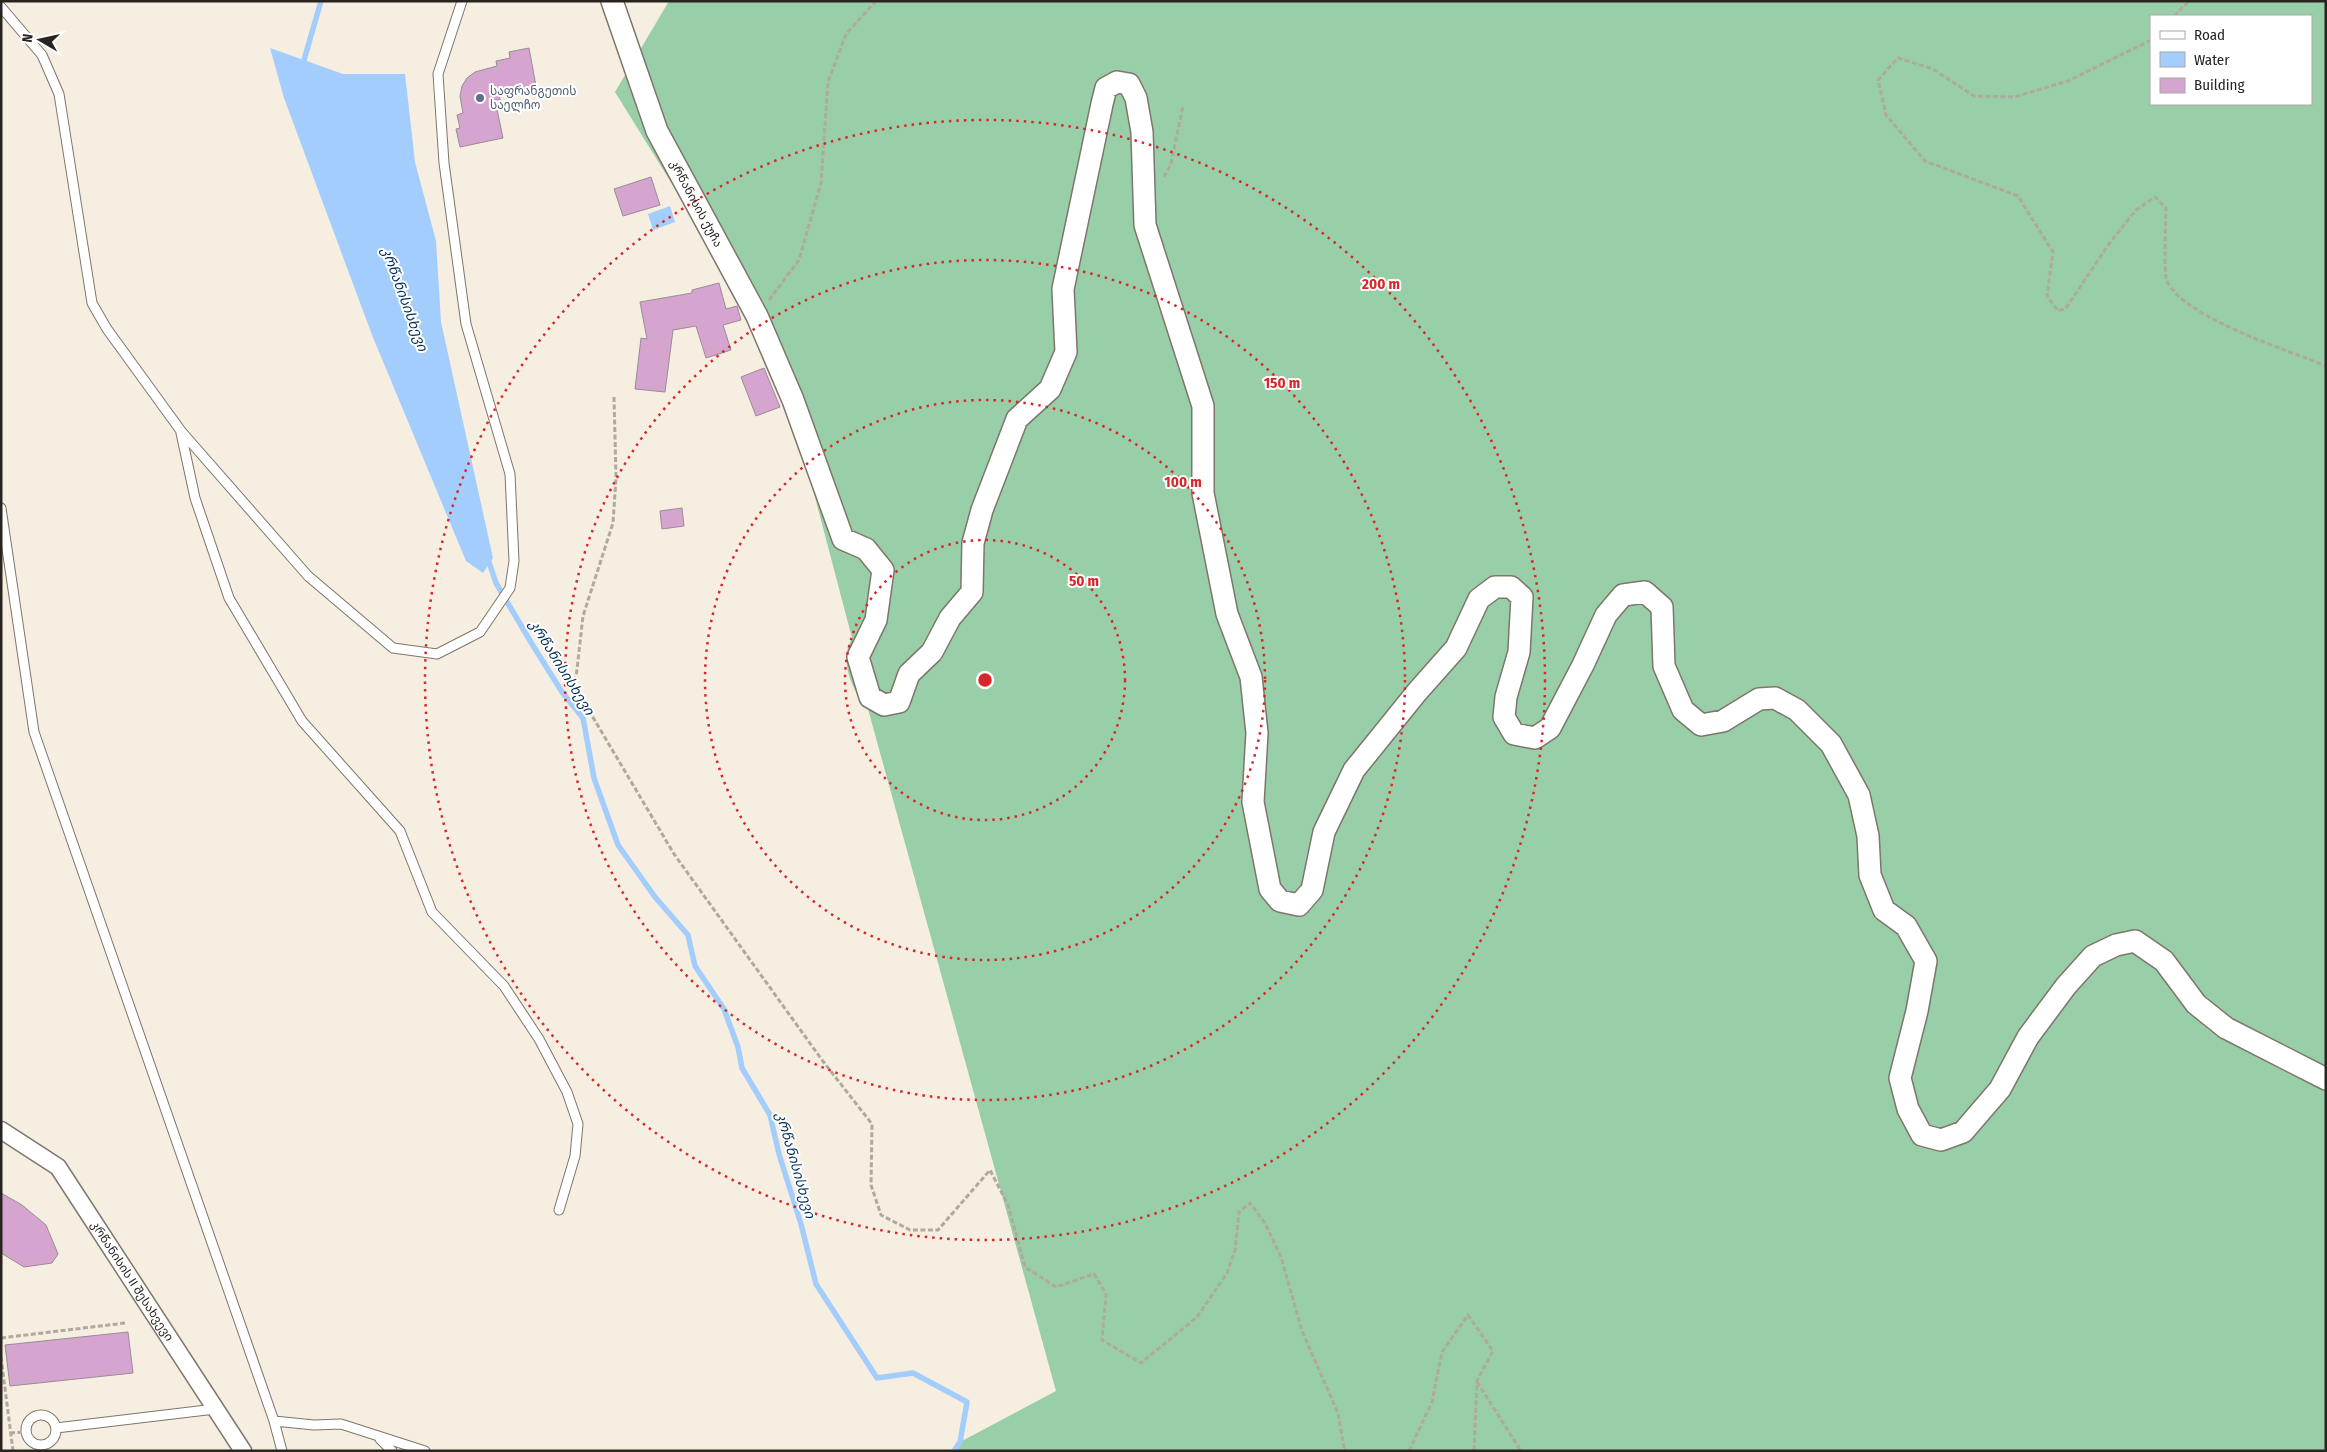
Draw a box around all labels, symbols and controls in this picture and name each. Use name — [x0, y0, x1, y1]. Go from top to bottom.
north arrow — [15, 15, 65, 65]
legend — [2150, 15, 2312, 105]
text: Road — [2194, 26, 2225, 44]
text: N — [19, 33, 37, 44]
text: Water — [2194, 51, 2230, 69]
text: Building — [2194, 76, 2245, 94]
place label: საფრანგეთის საელჩო — [490, 84, 576, 113]
marker: საფრანგეთის საელჩო — [474, 92, 486, 104]
street label: კრწანისის ქუჩა — [667, 158, 725, 249]
water label: კრწანისისხევი — [378, 245, 432, 354]
text: 200 m — [1361, 275, 1400, 293]
text: 150 m — [1264, 374, 1300, 392]
text: 100 m — [1164, 473, 1202, 491]
text: 50 m — [1069, 572, 1099, 590]
water label: კრწანისისხევი — [525, 616, 598, 719]
centre of rings — [976, 671, 994, 689]
water label: კრწანისისხევი — [772, 1110, 819, 1221]
street label: კრწანისის II შესახვევი — [88, 1218, 177, 1344]

